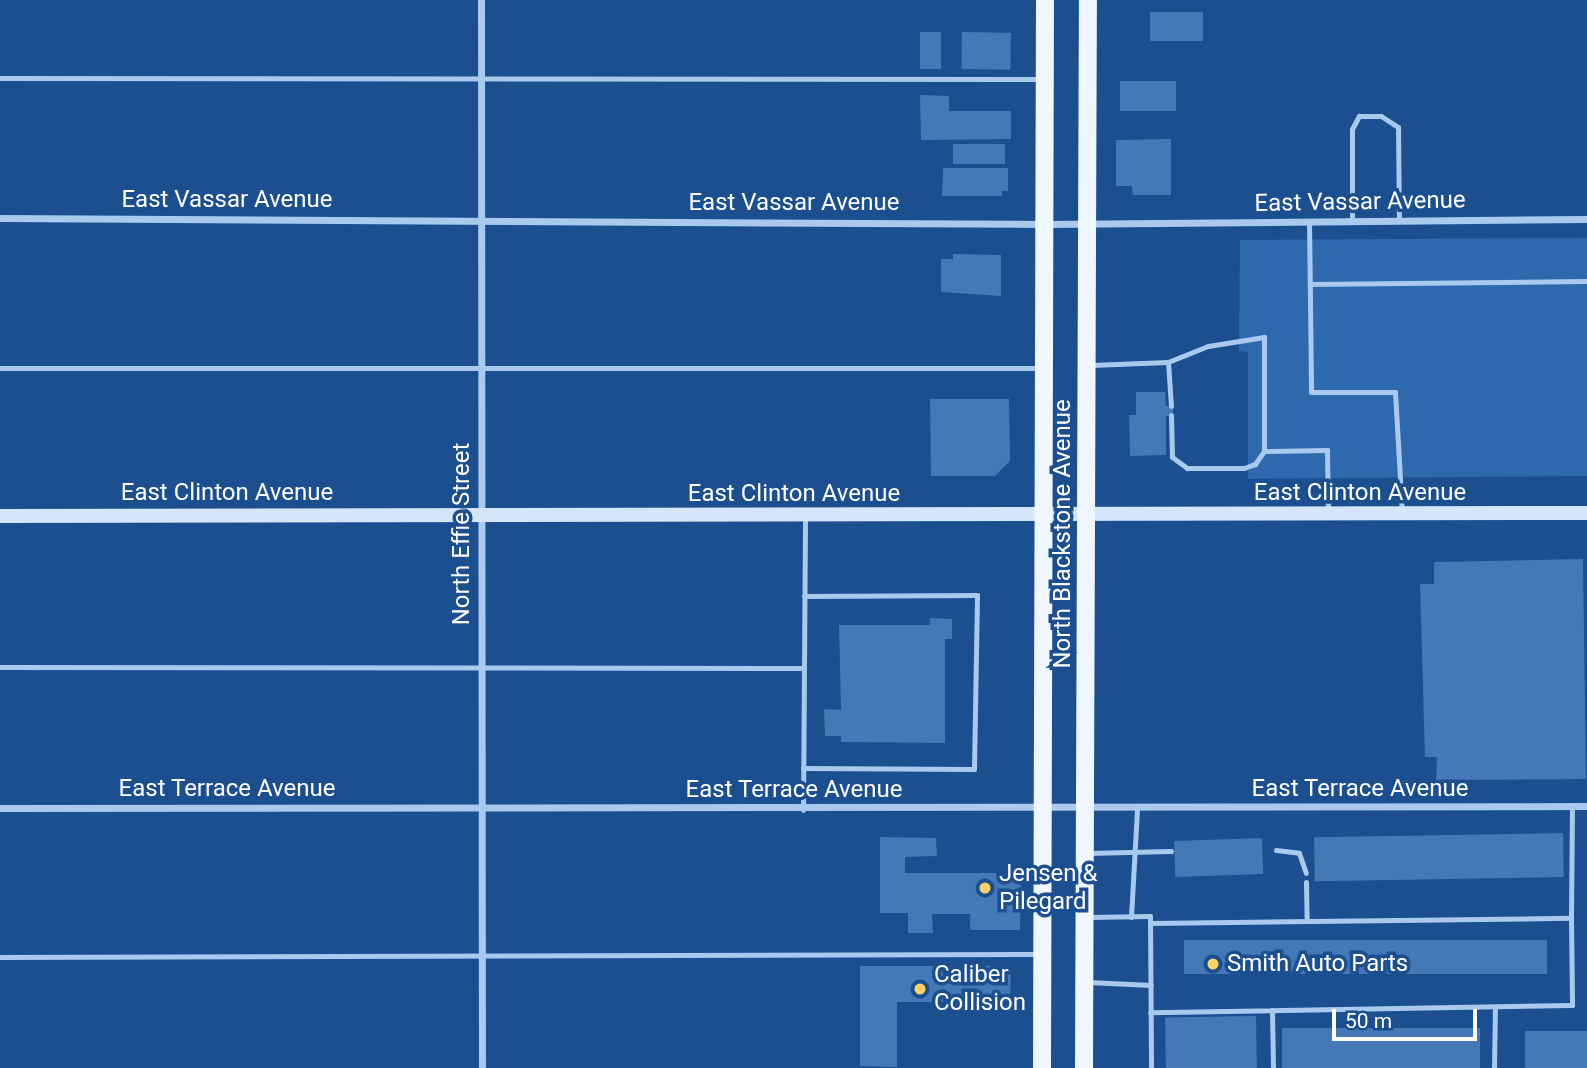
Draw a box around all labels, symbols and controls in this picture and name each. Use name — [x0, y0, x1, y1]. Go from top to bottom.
street label: East Vassar Avenue — [121, 186, 333, 214]
street label: East Vassar Avenue — [1254, 186, 1466, 218]
street label: East Vassar Avenue — [688, 189, 900, 217]
street label: North Blackstone Avenue — [1049, 399, 1077, 669]
street label: North Effie Street — [448, 443, 476, 625]
street label: East Clinton Avenue — [121, 479, 333, 507]
street label: East Clinton Avenue — [1254, 479, 1466, 507]
street label: East Clinton Avenue — [688, 480, 900, 508]
street label: East Terrace Avenue — [118, 775, 336, 803]
street label: East Terrace Avenue — [1251, 775, 1469, 803]
street label: East Terrace Avenue — [685, 776, 903, 804]
place label: Jensen & Pilegard — [999, 860, 1097, 916]
marker: Jensen & Pilegard — [977, 880, 993, 896]
place label: Smith Auto Parts — [1227, 950, 1408, 978]
marker: Smith Auto Parts — [1205, 956, 1221, 972]
place label: Caliber Collision — [934, 961, 1026, 1017]
marker: Caliber Collision — [912, 981, 928, 997]
scale bar — [1335, 995, 1480, 1038]
text: 50 m — [1345, 1009, 1392, 1033]

